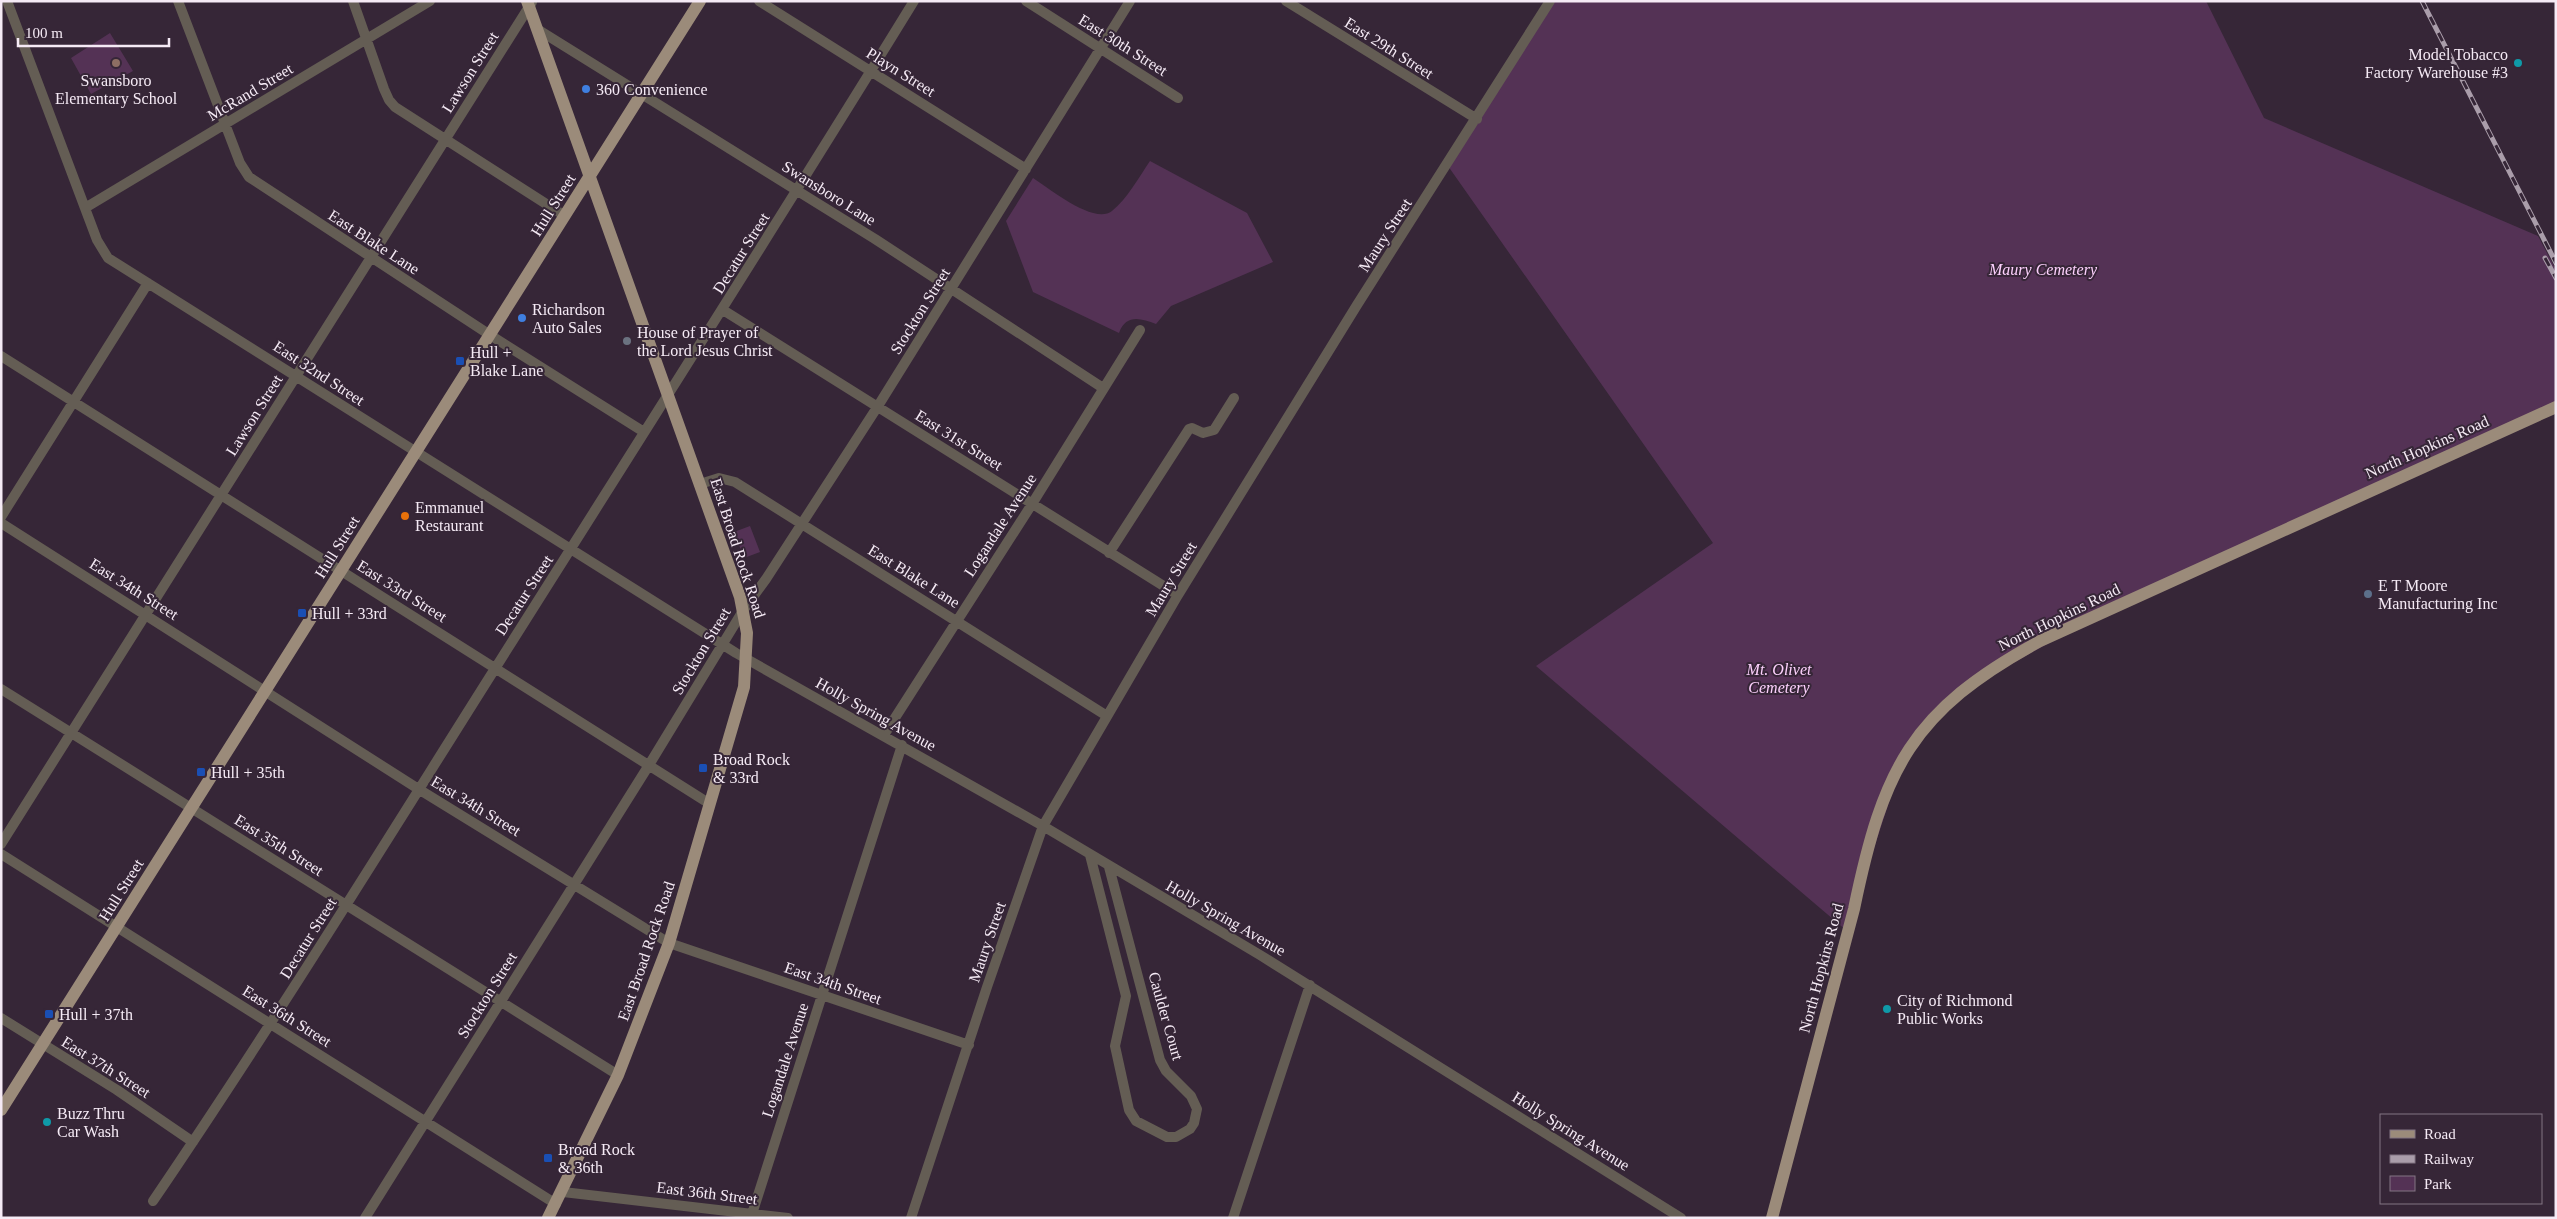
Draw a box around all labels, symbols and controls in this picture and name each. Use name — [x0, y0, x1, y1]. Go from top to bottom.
street label: East 30th Street — [1076, 11, 1171, 79]
street label: East 29th Street — [1342, 14, 1437, 82]
scale bar — [18, 15, 169, 47]
text: 100 m — [25, 25, 63, 41]
street label: Lawson Street — [438, 28, 502, 116]
street label: Playn Street — [863, 44, 939, 101]
place label: Model Tobacco Factory Warehouse #3 — [2365, 46, 2508, 82]
marker: Swansboro Elementary School — [110, 57, 122, 69]
marker: Model Tobacco Factory Warehouse #3 — [2512, 57, 2524, 69]
street label: McRand Street — [204, 60, 296, 124]
place label: Swansboro Elementary School — [55, 72, 178, 108]
place label: 360 Convenience — [596, 81, 708, 98]
marker: 360 Convenience — [580, 83, 592, 95]
street label: Swansboro Lane — [779, 157, 879, 229]
street label: Hull Street — [527, 170, 579, 239]
street label: Maury Street — [1355, 195, 1416, 275]
street label: East Blake Lane — [325, 206, 423, 278]
street label: Decatur Street — [709, 209, 773, 296]
park label: Maury Cemetery — [1988, 261, 2098, 279]
street label: Stockton Street — [887, 264, 954, 357]
place label: Richardson Auto Sales — [532, 301, 605, 336]
marker: Richardson Auto Sales — [516, 312, 528, 324]
place label: House of Prayer of the Lord Jesus Christ — [637, 324, 773, 359]
marker: House of Prayer of the Lord Jesus Christ — [621, 335, 633, 347]
street label: East 32nd Street — [270, 337, 368, 409]
place label: Hull + Blake Lane — [470, 344, 543, 379]
marker: Hull + Blake Lane — [454, 355, 466, 367]
street label: Lawson Street — [222, 371, 286, 459]
street label: East 31st Street — [912, 406, 1006, 474]
street label: North Hopkins Road — [2363, 412, 2492, 483]
street label: Logandale Avenue — [960, 470, 1040, 580]
street label: East Broad Rock Road — [707, 476, 769, 620]
place label: Emmanuel Restaurant — [415, 499, 485, 534]
marker: Emmanuel Restaurant — [399, 510, 411, 522]
street label: Hull Street — [311, 512, 363, 581]
street label: Maury Street — [1142, 538, 1201, 620]
street label: East Blake Lane — [865, 541, 963, 611]
street label: Decatur Street — [492, 551, 556, 638]
street label: East 34th Street — [87, 555, 182, 623]
street label: East 33rd Street — [354, 557, 450, 626]
place label: E T Moore Manufacturing Inc — [2378, 577, 2498, 613]
street label: North Hopkins Road — [1995, 580, 2123, 655]
marker: E T Moore Manufacturing Inc — [2362, 588, 2374, 600]
street label: Stockton Street — [668, 604, 734, 697]
place label: Hull + 33rd — [312, 605, 387, 622]
marker: Hull + 33rd — [296, 607, 308, 619]
park label: Mt. Olivet Cemetery — [1746, 661, 1812, 697]
street label: Holly Spring Avenue — [812, 674, 939, 755]
place label: Broad Rock & 33rd — [713, 751, 790, 786]
marker: Broad Rock & 33rd — [697, 762, 709, 774]
place label: Hull + 35th — [211, 764, 285, 781]
marker: Hull + 35th — [195, 766, 207, 778]
street label: East 34th Street — [428, 773, 524, 840]
street label: East 35th Street — [232, 811, 327, 879]
street label: Hull Street — [95, 855, 147, 924]
street label: Holly Spring Avenue — [1163, 877, 1289, 960]
street label: East Broad Rock Road — [614, 879, 678, 1023]
street label: Decatur Street — [276, 894, 340, 981]
street label: Maury Street — [965, 899, 1010, 985]
street label: North Hopkins Road — [1796, 901, 1847, 1035]
street label: Stockton Street — [454, 948, 521, 1041]
street label: East 34th Street — [782, 958, 884, 1008]
street label: Caulder Court — [1145, 970, 1187, 1063]
street label: East 36th Street — [240, 982, 335, 1050]
place label: City of Richmond Public Works — [1897, 992, 2013, 1027]
street label: Logandale Avenue — [758, 1001, 812, 1120]
marker: City of Richmond Public Works — [1881, 1003, 1893, 1015]
place label: Hull + 37th — [59, 1006, 133, 1023]
marker: Hull + 37th — [43, 1008, 55, 1020]
street label: East 37th Street — [59, 1033, 154, 1101]
street label: Holly Spring Avenue — [1509, 1088, 1633, 1175]
place label: Buzz Thru Car Wash — [57, 1105, 125, 1140]
legend — [2380, 1114, 2542, 1204]
marker: Buzz Thru Car Wash — [41, 1116, 53, 1128]
text: Road — [2424, 1126, 2456, 1142]
place label: Broad Rock & 36th — [558, 1141, 635, 1176]
text: Railway — [2424, 1151, 2474, 1167]
marker: Broad Rock & 36th — [542, 1152, 554, 1164]
text: Park — [2424, 1176, 2452, 1192]
street label: East 36th Street — [656, 1178, 759, 1208]

